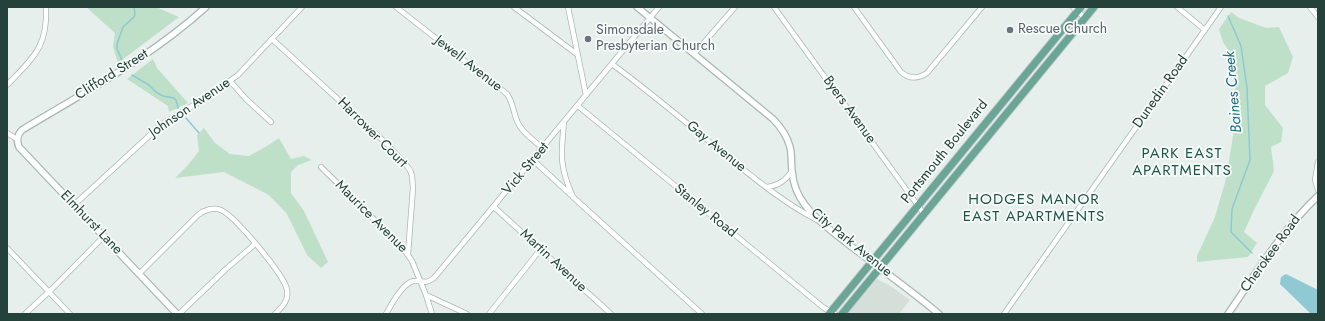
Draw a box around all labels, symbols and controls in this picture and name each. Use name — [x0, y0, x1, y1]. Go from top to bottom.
place label: Rescue Church — [1018, 22, 1107, 38]
place label: Simonsdale Presbyterian Church — [596, 23, 715, 56]
marker: Rescue Church — [1005, 25, 1015, 35]
street label: Jewell Avenue — [431, 32, 505, 96]
marker: Simonsdale Presbyterian Church — [583, 34, 593, 44]
street label: Clifford Street — [73, 46, 151, 104]
water label: Baines Creek — [1221, 50, 1247, 134]
street label: Dunedin Road — [1130, 52, 1192, 132]
street label: Byers Avenue — [819, 73, 879, 147]
street label: Johnson Avenue — [146, 75, 234, 141]
street label: Harrower Court — [334, 95, 410, 171]
street label: Portsmouth Boulevard — [898, 97, 992, 207]
street label: Gay Avenue — [683, 118, 749, 176]
street label: Vick Street — [499, 139, 553, 199]
district label: PARK EAST APARTMENTS — [1132, 145, 1232, 180]
street label: Maurice Avenue — [331, 177, 411, 257]
street label: Stanley Road — [670, 181, 740, 241]
street label: Elmhurst Lane — [56, 188, 126, 258]
district label: HODGES MANOR EAST APARTMENTS — [963, 191, 1105, 226]
street label: City Park Avenue — [807, 205, 895, 281]
street label: Cherokee Road — [1237, 212, 1305, 296]
street label: Martin Avenue — [516, 226, 590, 296]

